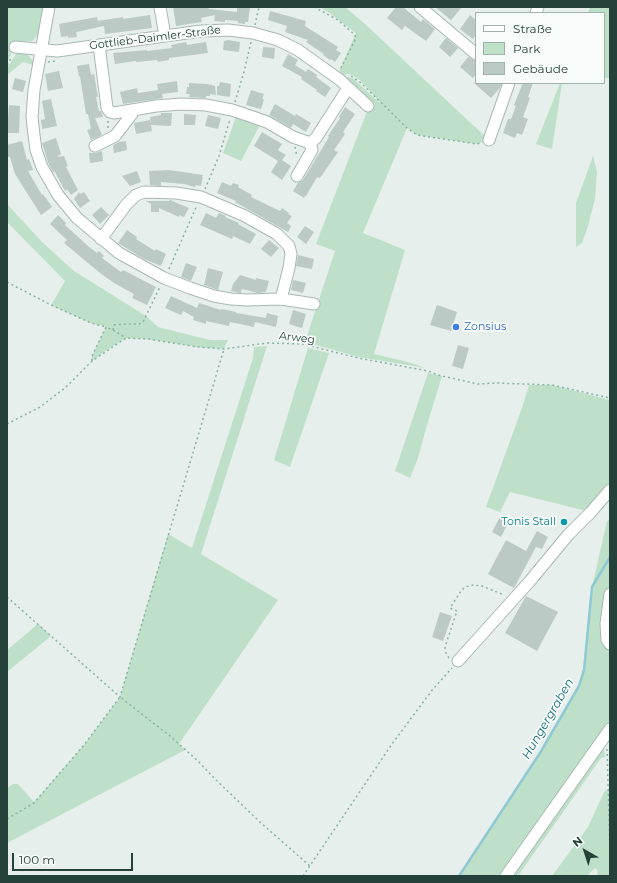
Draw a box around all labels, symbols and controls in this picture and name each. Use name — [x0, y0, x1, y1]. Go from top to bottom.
legend — [475, 12, 605, 84]
text: Straße — [513, 21, 552, 36]
street label: Gottlieb-Daimler-Straße — [89, 23, 221, 53]
text: Park — [513, 41, 540, 56]
text: Gebäude — [513, 61, 568, 76]
place label: Zonsius — [464, 320, 506, 334]
marker: Zonsius — [451, 322, 461, 332]
street label: Arweg — [278, 329, 316, 347]
place label: Tonis Stall — [501, 515, 556, 529]
marker: Tonis Stall — [559, 517, 569, 527]
water label: Hungergraben — [519, 676, 577, 762]
north arrow — [565, 831, 605, 871]
text: N — [570, 833, 585, 850]
scale bar — [14, 845, 135, 871]
text: 100 m — [19, 852, 55, 867]

